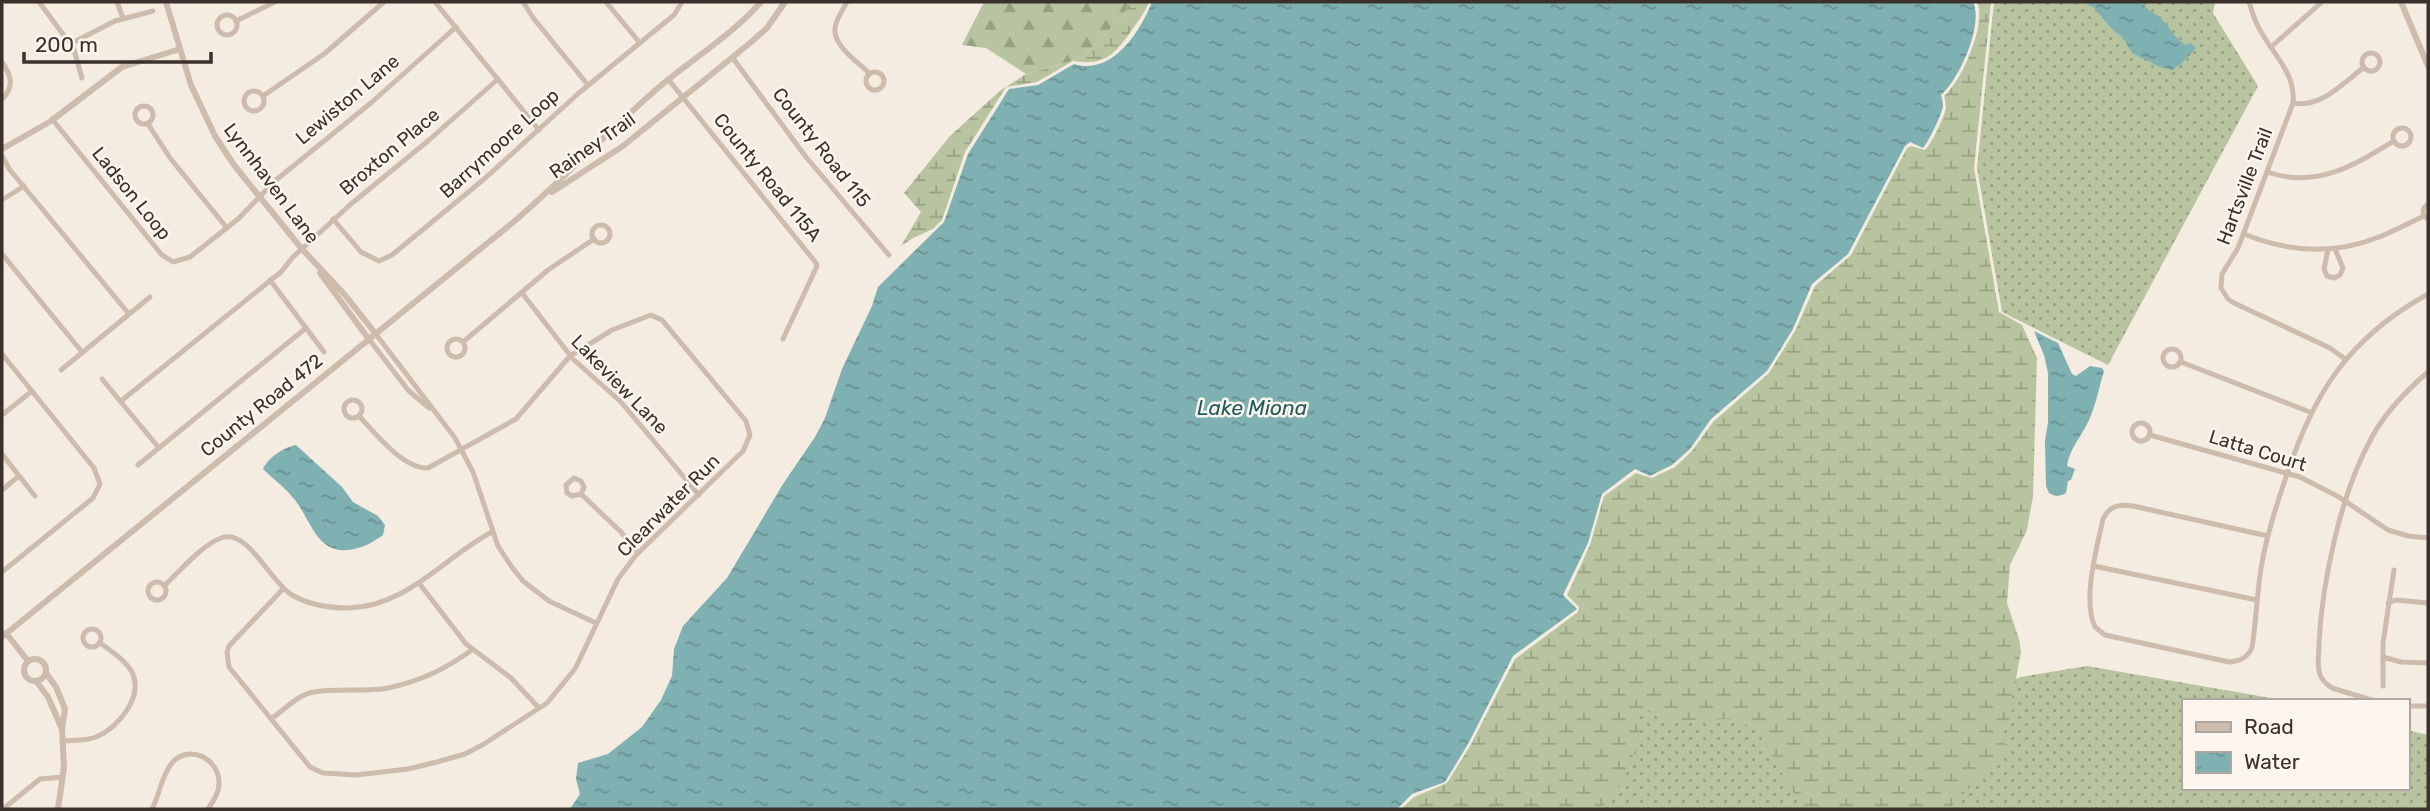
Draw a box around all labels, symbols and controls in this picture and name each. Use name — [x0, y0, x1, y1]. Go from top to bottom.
scale bar — [24, 21, 212, 65]
text: 200 m — [35, 32, 98, 57]
street label: Lewiston Lane — [291, 49, 404, 149]
street label: County Road 115 — [768, 83, 876, 212]
street label: Barrymoore Loop — [435, 84, 564, 203]
street label: Broxton Place — [335, 103, 444, 200]
street label: Rainey Trail — [545, 107, 640, 183]
street label: County Road 115A — [709, 109, 827, 246]
street label: Lynnhaven Lane — [219, 119, 324, 248]
street label: Hartsville Trail — [2212, 124, 2277, 248]
street label: Ladson Loop — [87, 142, 176, 244]
street label: Lakeview Lane — [567, 330, 673, 439]
street label: County Road 472 — [196, 349, 327, 462]
water label: Lake Miona — [1197, 395, 1307, 420]
street label: Latta Court — [2206, 425, 2310, 476]
street label: Clearwater Run — [612, 449, 725, 562]
legend — [2182, 699, 2409, 790]
text: Road — [2244, 714, 2294, 739]
text: Water — [2244, 749, 2300, 774]

